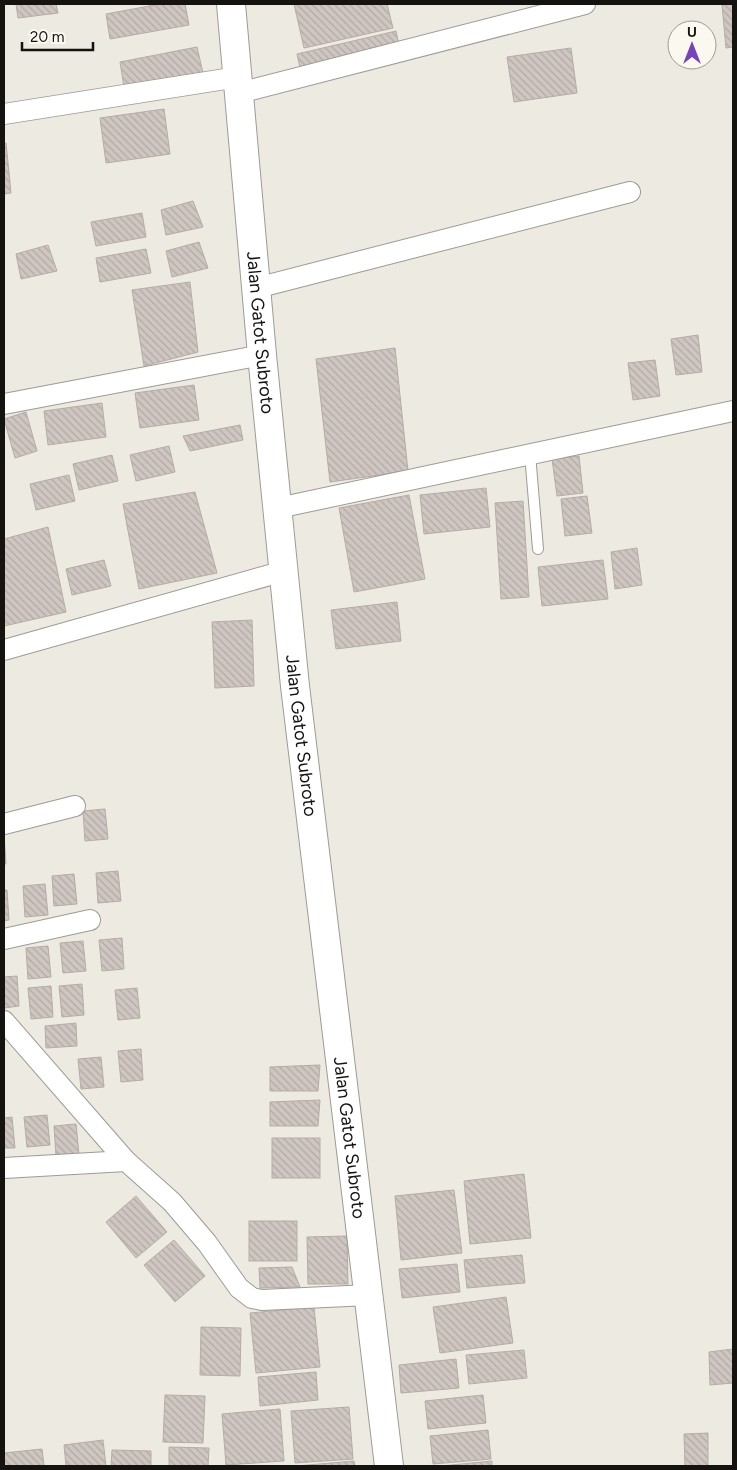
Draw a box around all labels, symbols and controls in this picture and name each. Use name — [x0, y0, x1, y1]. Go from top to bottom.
scale bar — [22, 20, 94, 52]
north arrow — [667, 20, 717, 70]
text: U — [687, 24, 697, 41]
text: 20 m — [30, 28, 64, 46]
street label: Jalan Gatot Subroto — [242, 251, 279, 415]
street label: Jalan Gatot Subroto — [281, 654, 322, 818]
street label: Jalan Gatot Subroto — [329, 1056, 370, 1220]

